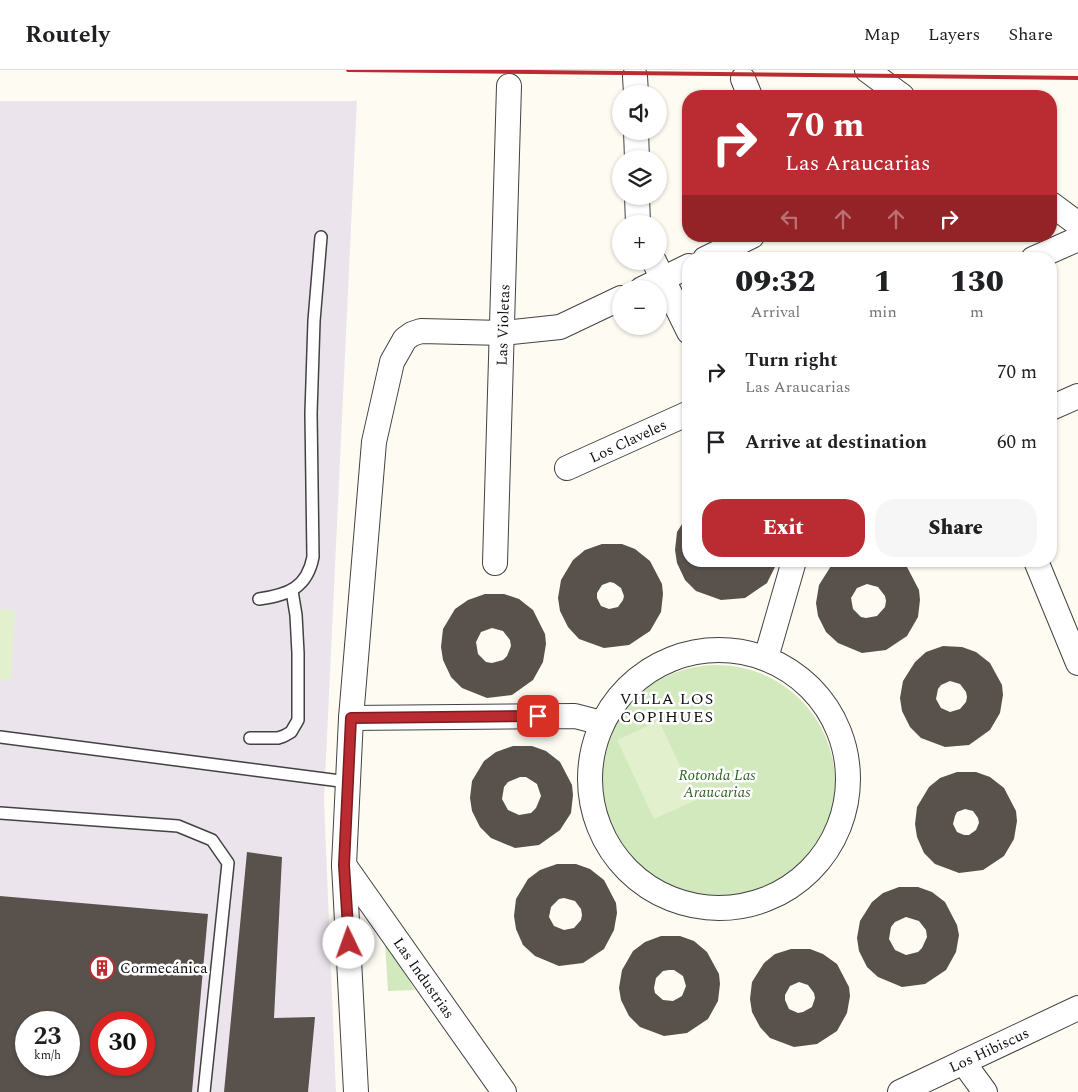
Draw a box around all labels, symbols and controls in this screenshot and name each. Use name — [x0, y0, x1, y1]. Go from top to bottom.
text: Routely — [25, 17, 110, 53]
text: Map — [864, 21, 900, 48]
text: Layers — [928, 21, 980, 48]
text: Share — [1008, 21, 1053, 48]
map controls — [612, 85, 667, 335]
button: sound — [612, 85, 667, 140]
text: 70 m — [785, 99, 865, 152]
icon: right — [702, 110, 767, 175]
text: Las Araucarias — [785, 147, 930, 180]
button: layers — [612, 150, 667, 205]
icon: left — [776, 205, 804, 233]
icon: ahead — [829, 205, 857, 233]
icon: ahead — [882, 205, 910, 233]
icon: right — [935, 205, 963, 233]
button: + — [612, 215, 667, 270]
text: 09:32 — [735, 259, 816, 305]
text: 1 — [874, 259, 892, 305]
text: 130 — [950, 259, 1004, 305]
button: − — [612, 280, 667, 335]
street label: Las Violetas — [491, 284, 516, 366]
text: Arrival — [750, 300, 800, 324]
text: min — [869, 300, 897, 324]
text: m — [970, 300, 984, 324]
text: Turn right — [745, 346, 838, 375]
icon: right — [702, 358, 730, 386]
text: 70 m — [997, 358, 1037, 387]
text: Las Araucarias — [745, 375, 851, 399]
street label: Los Claveles — [586, 413, 671, 469]
icon: arrive — [702, 428, 730, 456]
text: Arrive at destination — [745, 428, 927, 457]
text: 60 m — [997, 428, 1037, 457]
button: Exit — [702, 499, 865, 557]
button: Share — [875, 499, 1037, 557]
district label: VILLA LOS COPIHUES — [620, 687, 714, 729]
pin — [517, 695, 559, 737]
icon: arrive — [524, 702, 552, 730]
park label: Rotonda Las Araucarias — [678, 764, 756, 804]
position arrow — [322, 916, 374, 968]
street label: Las Industrias — [387, 933, 460, 1024]
building icon: Cormecánica — [89, 955, 115, 981]
place label: Cormecánica — [120, 957, 208, 980]
speed limit sign: 30 — [90, 1011, 155, 1076]
text: 23 — [33, 1018, 62, 1056]
street label: Los Hibiscus — [945, 1022, 1033, 1079]
text: km/h — [34, 1046, 61, 1065]

